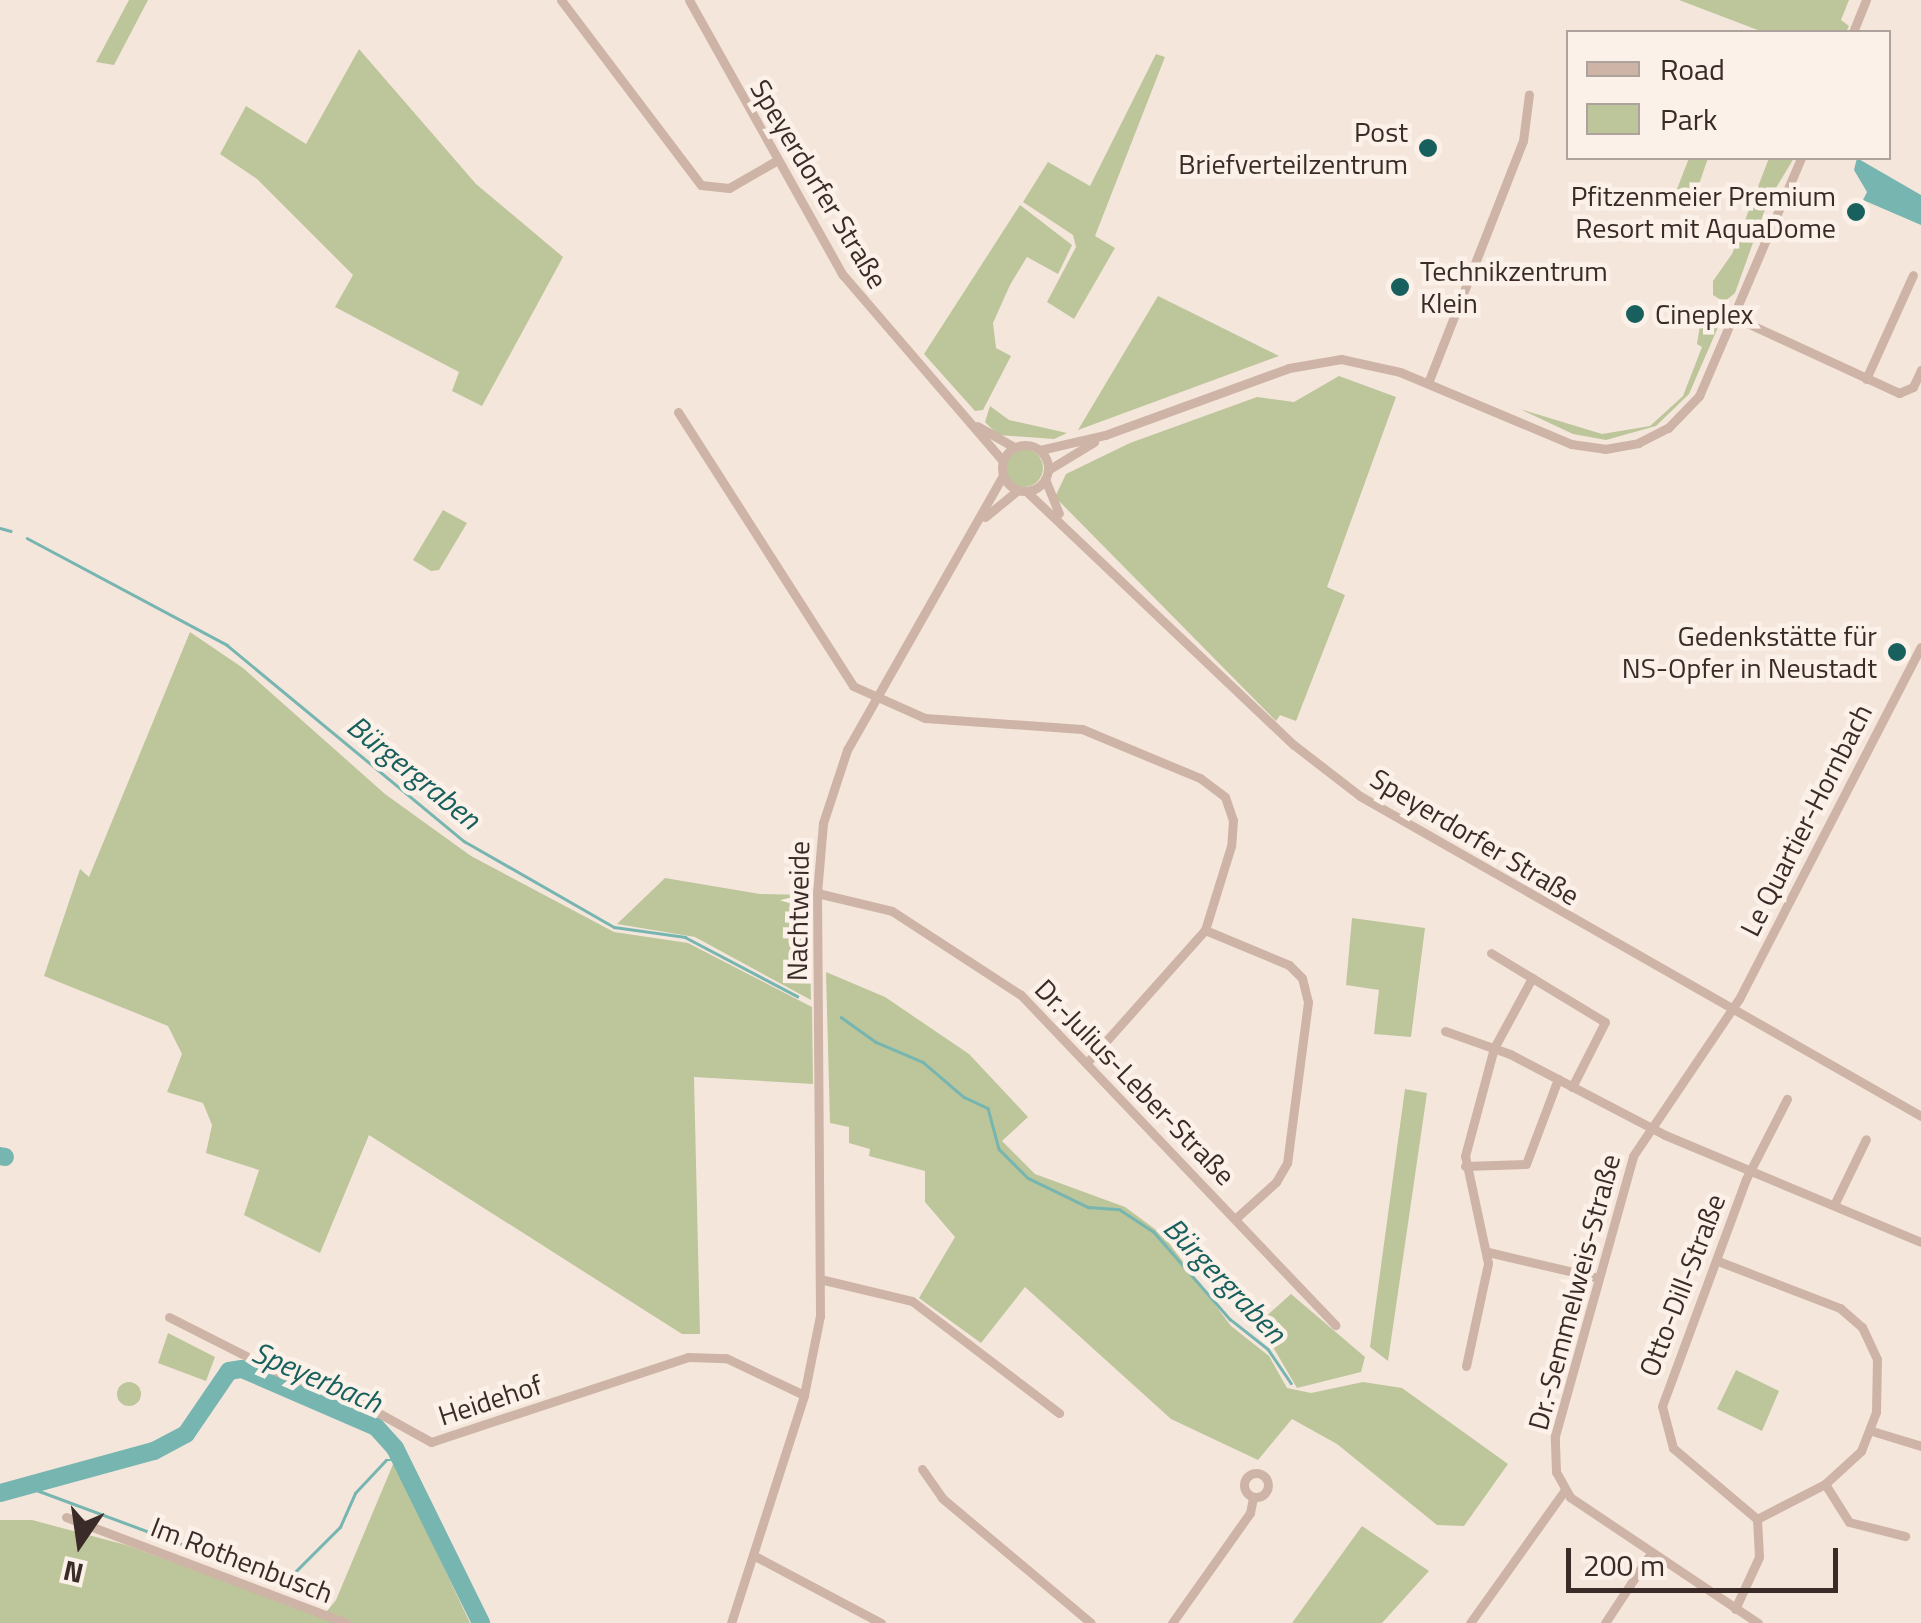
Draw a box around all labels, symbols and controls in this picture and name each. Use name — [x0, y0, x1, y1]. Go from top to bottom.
legend — [1566, 30, 1891, 160]
text: Road — [1660, 46, 1725, 92]
street label: Speyerdorfer Straße — [743, 74, 895, 294]
text: Park — [1660, 96, 1717, 142]
place label: Post Briefverteilzentrum — [1178, 115, 1408, 181]
marker: Post Briefverteilzentrum — [1417, 137, 1439, 159]
place label: Pfitzenmeier Premium Resort mit AquaDome — [1571, 179, 1836, 245]
marker: Pfitzenmeier Premium Resort mit AquaDome — [1845, 201, 1867, 223]
place label: Technikzentrum Klein — [1420, 254, 1608, 320]
marker: Technikzentrum Klein — [1389, 276, 1411, 298]
place label: Cineplex — [1655, 297, 1753, 331]
marker: Cineplex — [1624, 303, 1646, 325]
place label: Gedenkstätte für NS-Opfer in Neustadt — [1622, 619, 1877, 685]
marker: Gedenkstätte für NS-Opfer in Neustadt — [1886, 641, 1908, 663]
street label: Le Quartier-Hornbach — [1733, 698, 1879, 942]
water label: Bürgergraben — [340, 707, 488, 837]
street label: Speyerdorfer Straße — [1365, 761, 1585, 913]
street label: Nachtweide — [780, 841, 816, 981]
street label: Dr.-Julius-Leber-Straße — [1028, 972, 1242, 1192]
street label: Dr.-Semmelweis-Straße — [1521, 1151, 1627, 1433]
street label: Otto-Dill-Straße — [1632, 1189, 1732, 1381]
water label: Bürgergraben — [1156, 1210, 1294, 1350]
water label: Speyerbach — [247, 1334, 387, 1420]
street label: Heidehof — [434, 1367, 546, 1433]
north arrow — [30, 1493, 130, 1593]
street label: Im Rothenbusch — [146, 1510, 338, 1610]
scale bar — [1571, 1528, 1844, 1590]
text: 200 m — [1583, 1542, 1665, 1588]
text: N — [59, 1550, 87, 1596]

